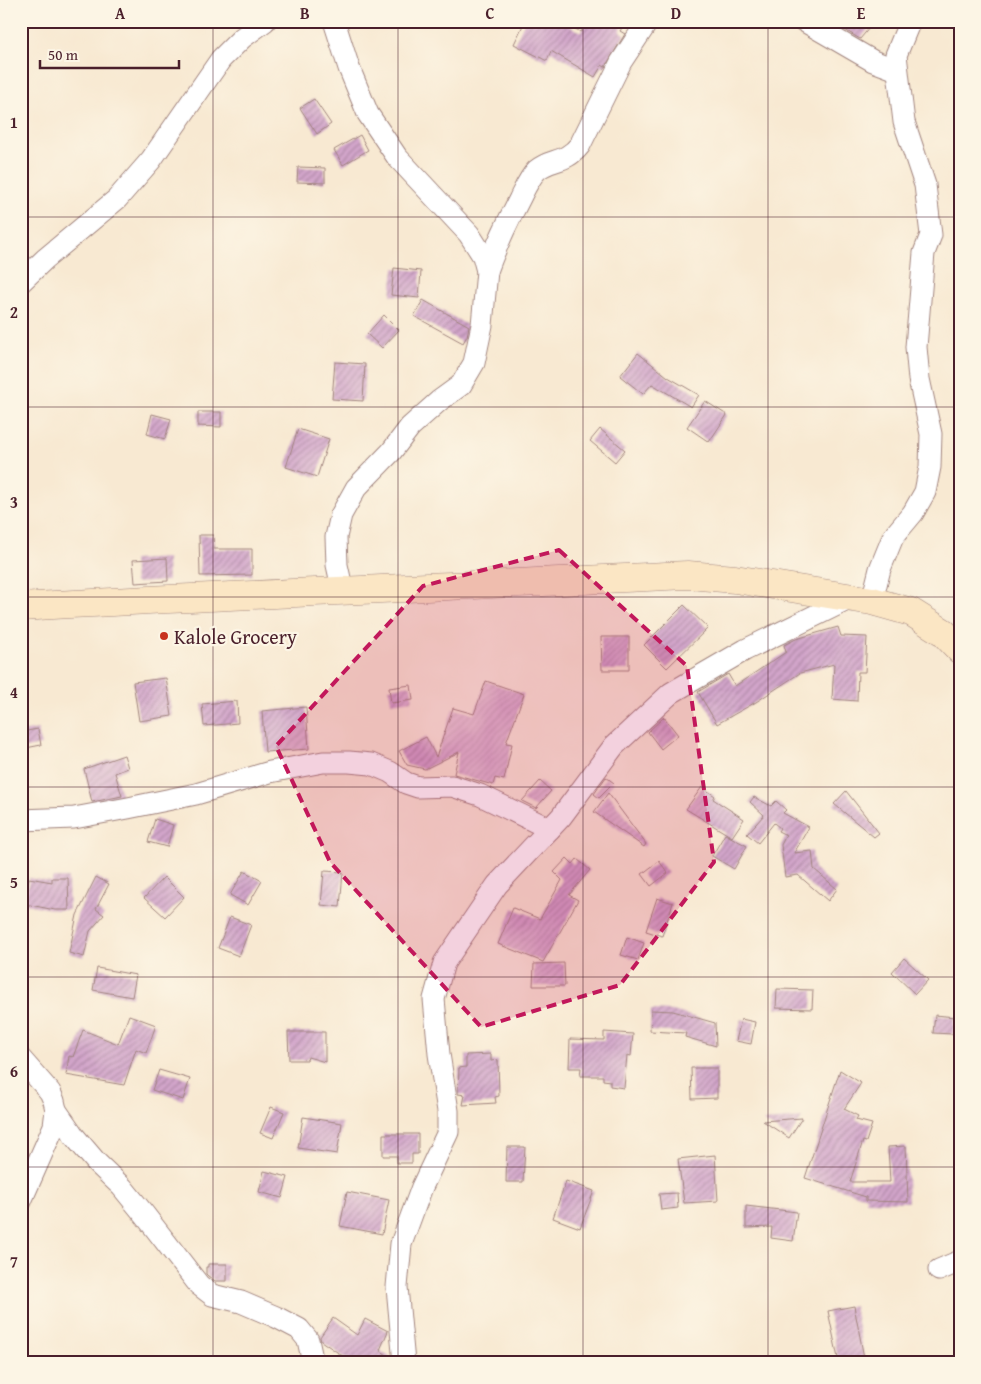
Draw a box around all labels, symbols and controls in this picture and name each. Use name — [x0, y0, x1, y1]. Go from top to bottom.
text: A — [115, 1, 126, 25]
text: B — [300, 1, 310, 25]
text: C — [485, 1, 495, 25]
text: D — [671, 1, 681, 25]
text: E — [857, 1, 866, 25]
scale bar — [40, 38, 179, 70]
text: 50 m — [48, 44, 79, 65]
text: 1 — [10, 110, 18, 134]
text: 2 — [10, 300, 18, 324]
text: 3 — [10, 490, 18, 514]
place label: Kalole Grocery — [174, 622, 297, 651]
marker: Kalole Grocery — [158, 630, 170, 642]
text: 4 — [10, 680, 18, 704]
text: 5 — [10, 870, 18, 894]
text: 6 — [10, 1059, 18, 1083]
text: 7 — [10, 1249, 18, 1273]

